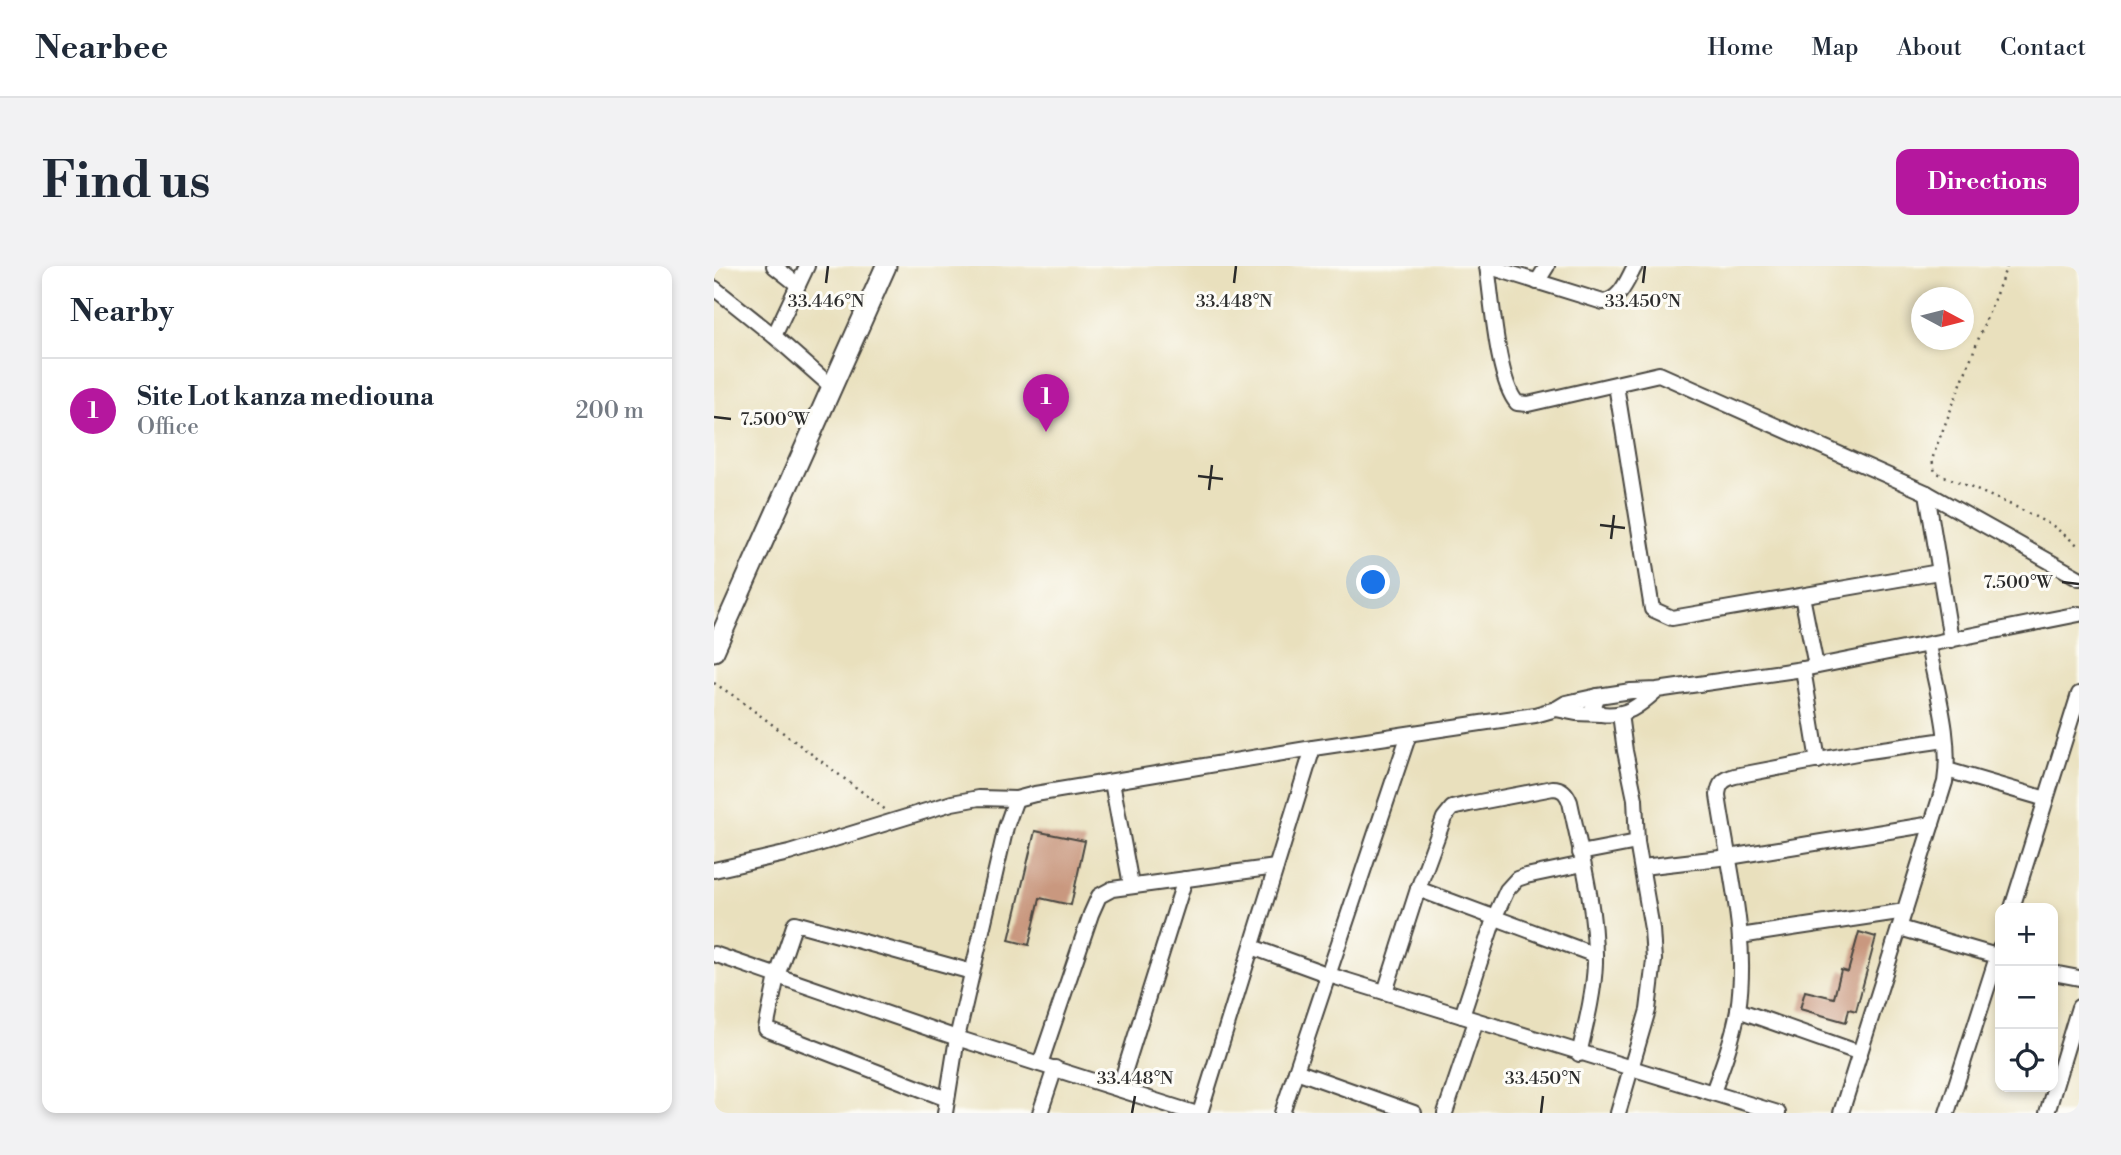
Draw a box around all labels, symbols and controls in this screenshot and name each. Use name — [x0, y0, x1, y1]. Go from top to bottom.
text: Nearbee — [35, 28, 168, 69]
text: Home — [1708, 33, 1773, 63]
text: Map — [1811, 33, 1859, 63]
text: About — [1897, 33, 1962, 63]
text: Contact — [2000, 33, 2086, 63]
button: Directions — [1896, 149, 2079, 215]
text: Find us — [42, 152, 211, 213]
north arrow — [1911, 287, 1974, 350]
text: 33.446°N — [788, 290, 865, 313]
text: 33.448°N — [1196, 290, 1273, 313]
text: 33.450°N — [1605, 290, 1682, 313]
text: Nearby — [70, 293, 174, 331]
pin: 1 — [1023, 374, 1069, 432]
text: Site Lot kanza mediouna — [137, 381, 434, 413]
text: 1 — [87, 397, 99, 425]
text: 200 m — [576, 397, 644, 425]
text: 7.500°W — [740, 408, 810, 431]
text: Office — [137, 413, 199, 441]
your location — [1356, 565, 1390, 599]
text: 7.500°W — [1983, 571, 2053, 594]
map controls — [1995, 903, 2058, 1092]
button: + — [1995, 903, 2058, 966]
button: − — [1995, 966, 2058, 1029]
button: locate — [1995, 1029, 2058, 1092]
text: 33.448°N — [1097, 1067, 1174, 1090]
text: 33.450°N — [1505, 1067, 1582, 1090]

